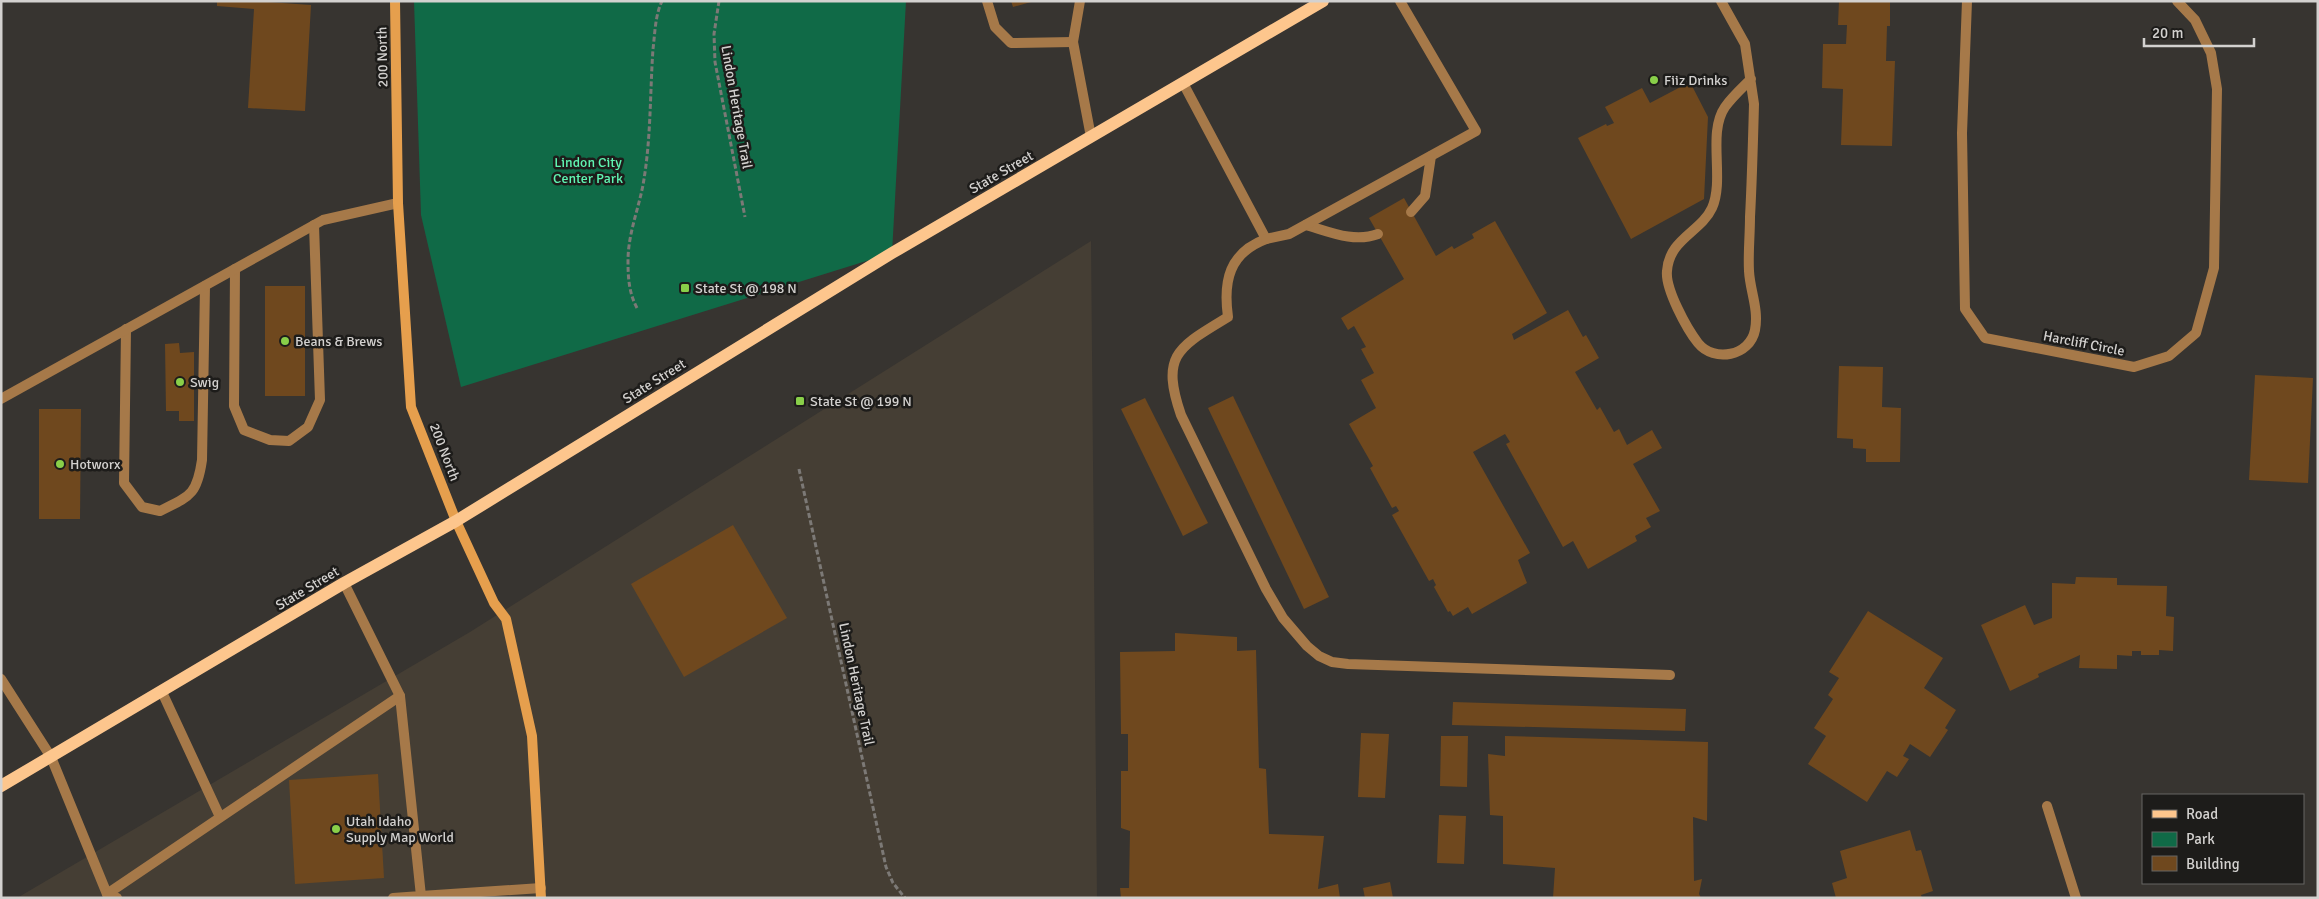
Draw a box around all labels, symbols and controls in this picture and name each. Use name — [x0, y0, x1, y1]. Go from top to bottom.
scale bar — [2144, 15, 2254, 47]
text: 20 m — [2152, 24, 2183, 42]
street label: 200 North — [373, 27, 392, 87]
street label: Lindon Heritage Trail — [717, 44, 756, 170]
place label: Fiiz Drinks — [1664, 72, 1727, 89]
marker: Fiiz Drinks — [1648, 74, 1660, 86]
street label: State Street — [966, 147, 1036, 198]
park label: Lindon City Center Park — [553, 154, 623, 187]
place label: State St @ 198 N — [695, 280, 797, 297]
marker: State St @ 198 N — [679, 282, 691, 294]
street label: Harcliff Circle — [2042, 327, 2126, 360]
place label: Beans & Brews — [295, 333, 382, 350]
marker: Beans & Brews — [279, 335, 291, 347]
street label: State Street — [620, 355, 689, 407]
place label: Swig — [190, 374, 219, 391]
marker: Swig — [174, 376, 186, 388]
place label: State St @ 199 N — [810, 393, 912, 410]
marker: State St @ 199 N — [794, 395, 806, 407]
street label: 200 North — [426, 421, 463, 483]
place label: Hotworx — [70, 456, 121, 473]
marker: Hotworx — [54, 458, 66, 470]
street label: State Street — [272, 563, 342, 614]
street label: Lindon Heritage Trail — [835, 621, 878, 747]
legend — [2142, 794, 2304, 884]
text: Road — [2186, 805, 2218, 823]
place label: Utah Idaho Supply Map World — [346, 813, 454, 846]
marker: Utah Idaho Supply Map World — [330, 823, 342, 835]
text: Park — [2186, 830, 2215, 848]
text: Building — [2186, 855, 2240, 873]

